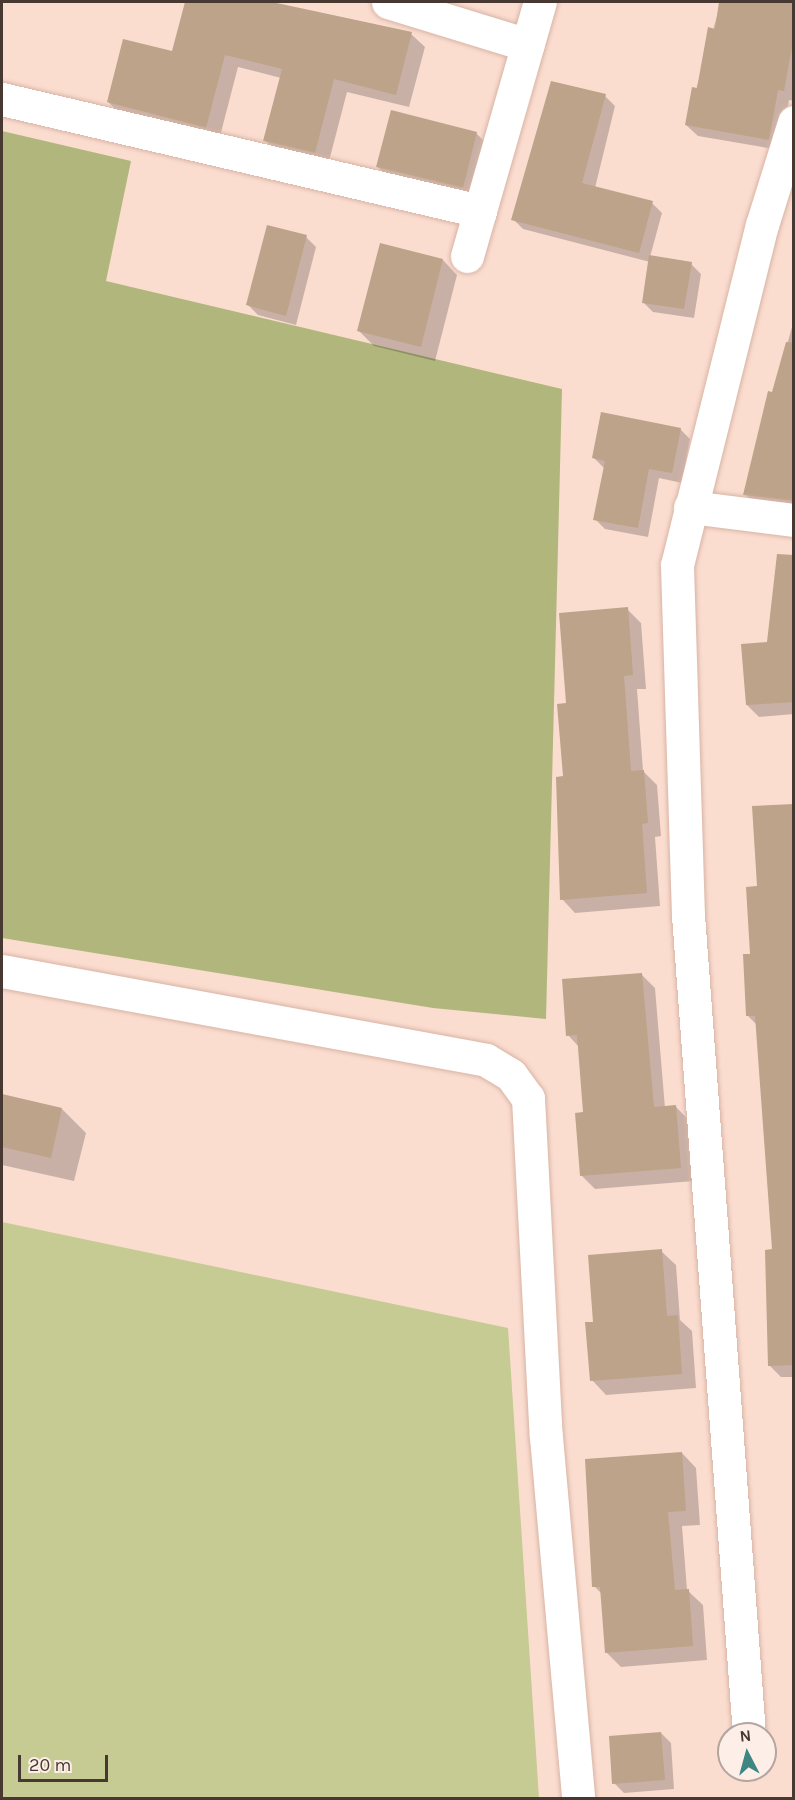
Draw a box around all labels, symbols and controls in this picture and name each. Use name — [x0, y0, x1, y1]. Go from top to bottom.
north arrow — [717, 1722, 777, 1782]
text: N — [739, 1726, 752, 1746]
scale bar — [21, 1743, 111, 1781]
text: 20 m — [29, 1754, 71, 1776]

